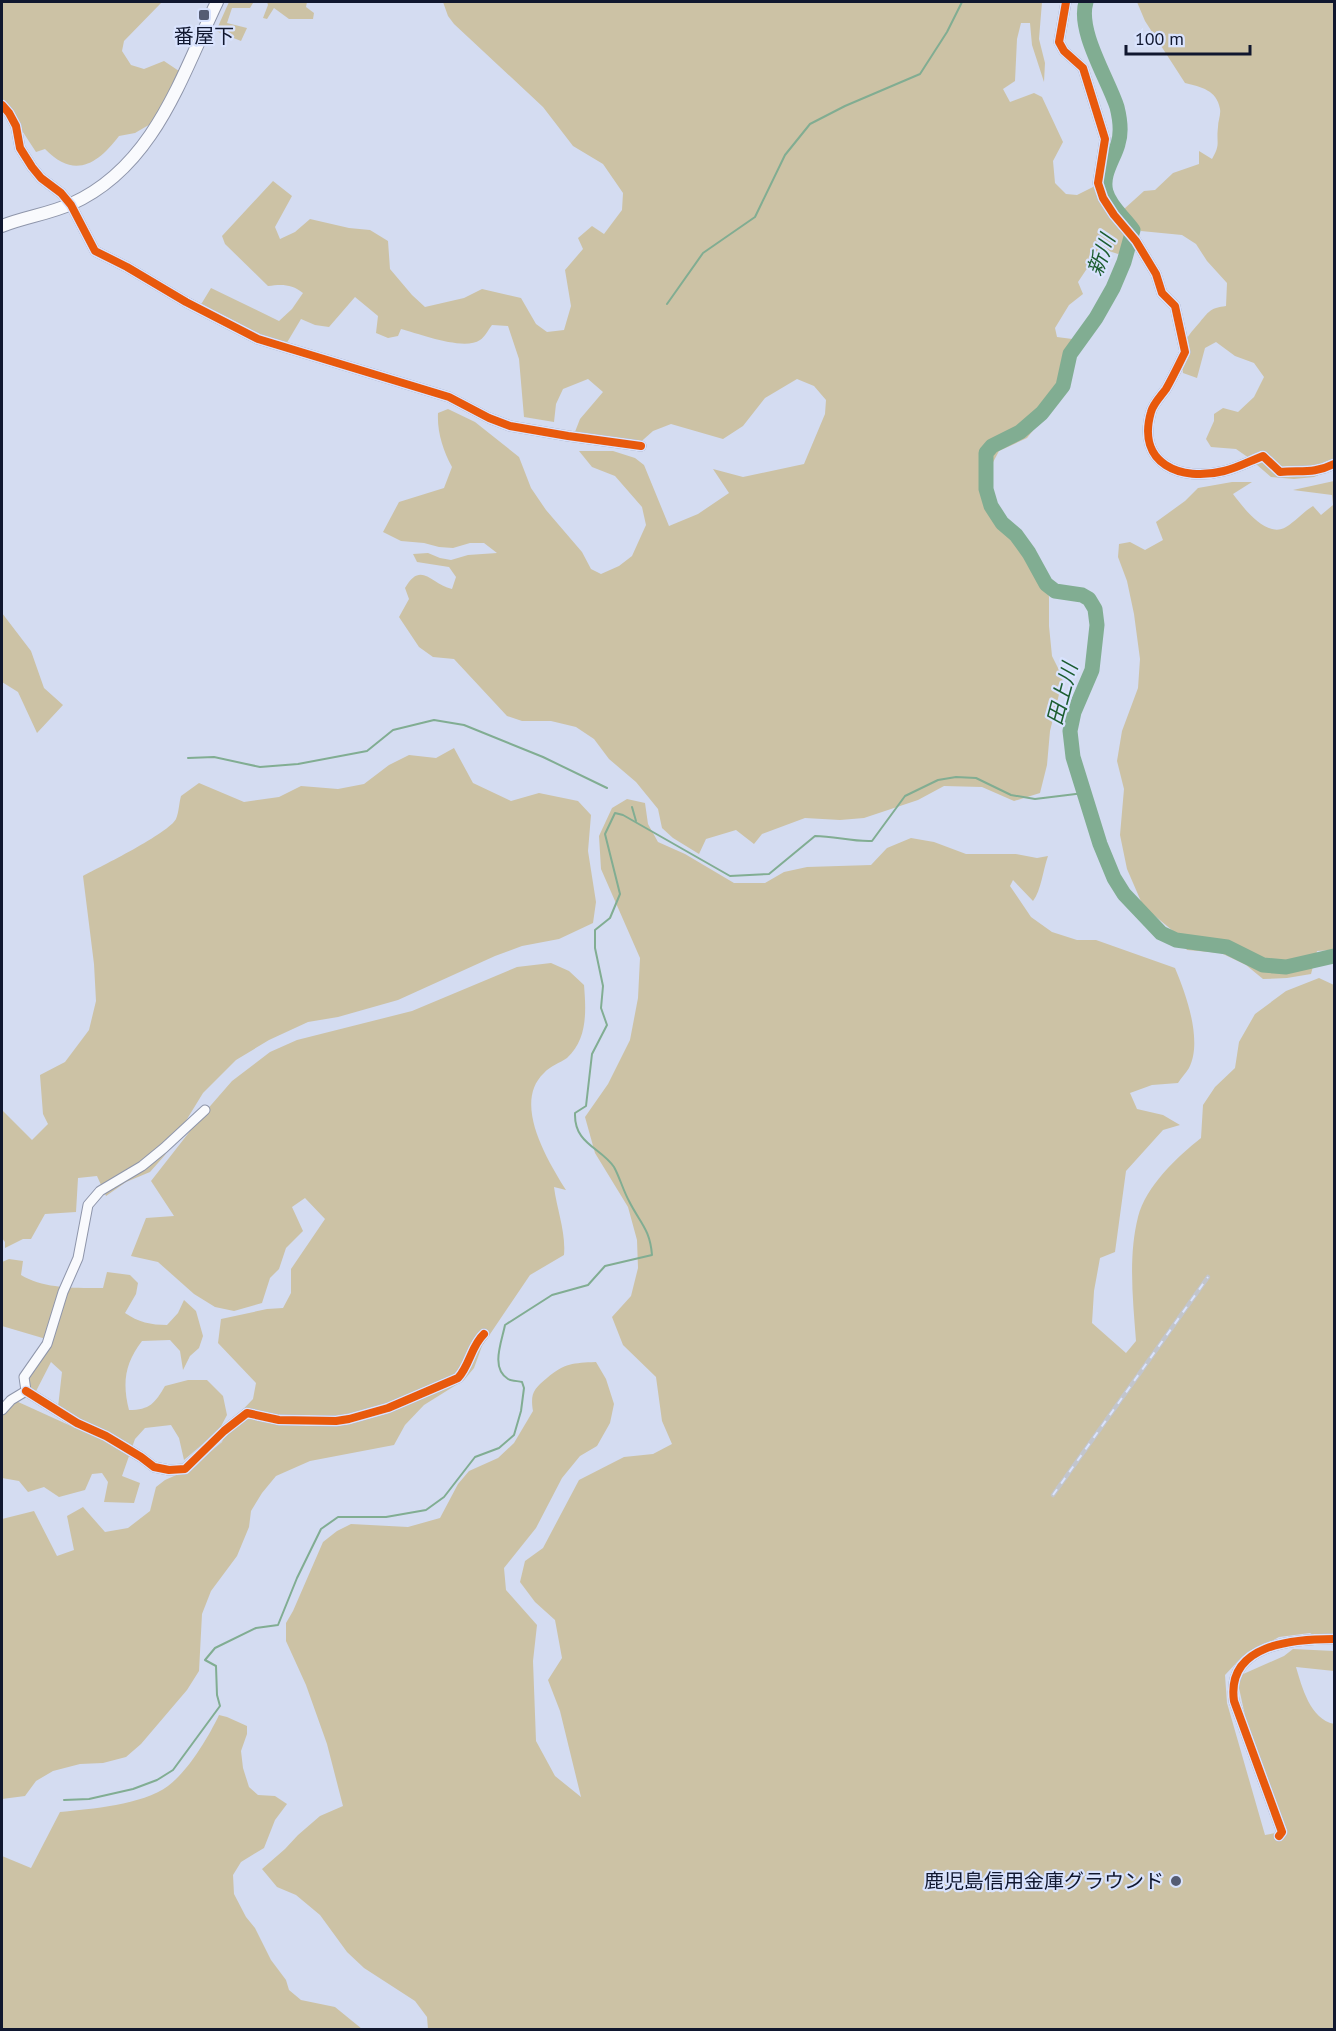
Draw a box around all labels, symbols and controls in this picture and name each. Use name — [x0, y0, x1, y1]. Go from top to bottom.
marker: 番屋下 — [197, 8, 211, 22]
scale bar — [1126, 18, 1250, 56]
place label: 番屋下 — [174, 23, 234, 49]
text: 100 m — [1135, 27, 1184, 50]
water label: 新川 — [1081, 229, 1122, 279]
water label: 田上川 — [1041, 658, 1084, 728]
place label: 鹿児島信用金庫グラウンド — [924, 1868, 1164, 1894]
marker: 鹿児島信用金庫グラウンド — [1169, 1874, 1183, 1888]

